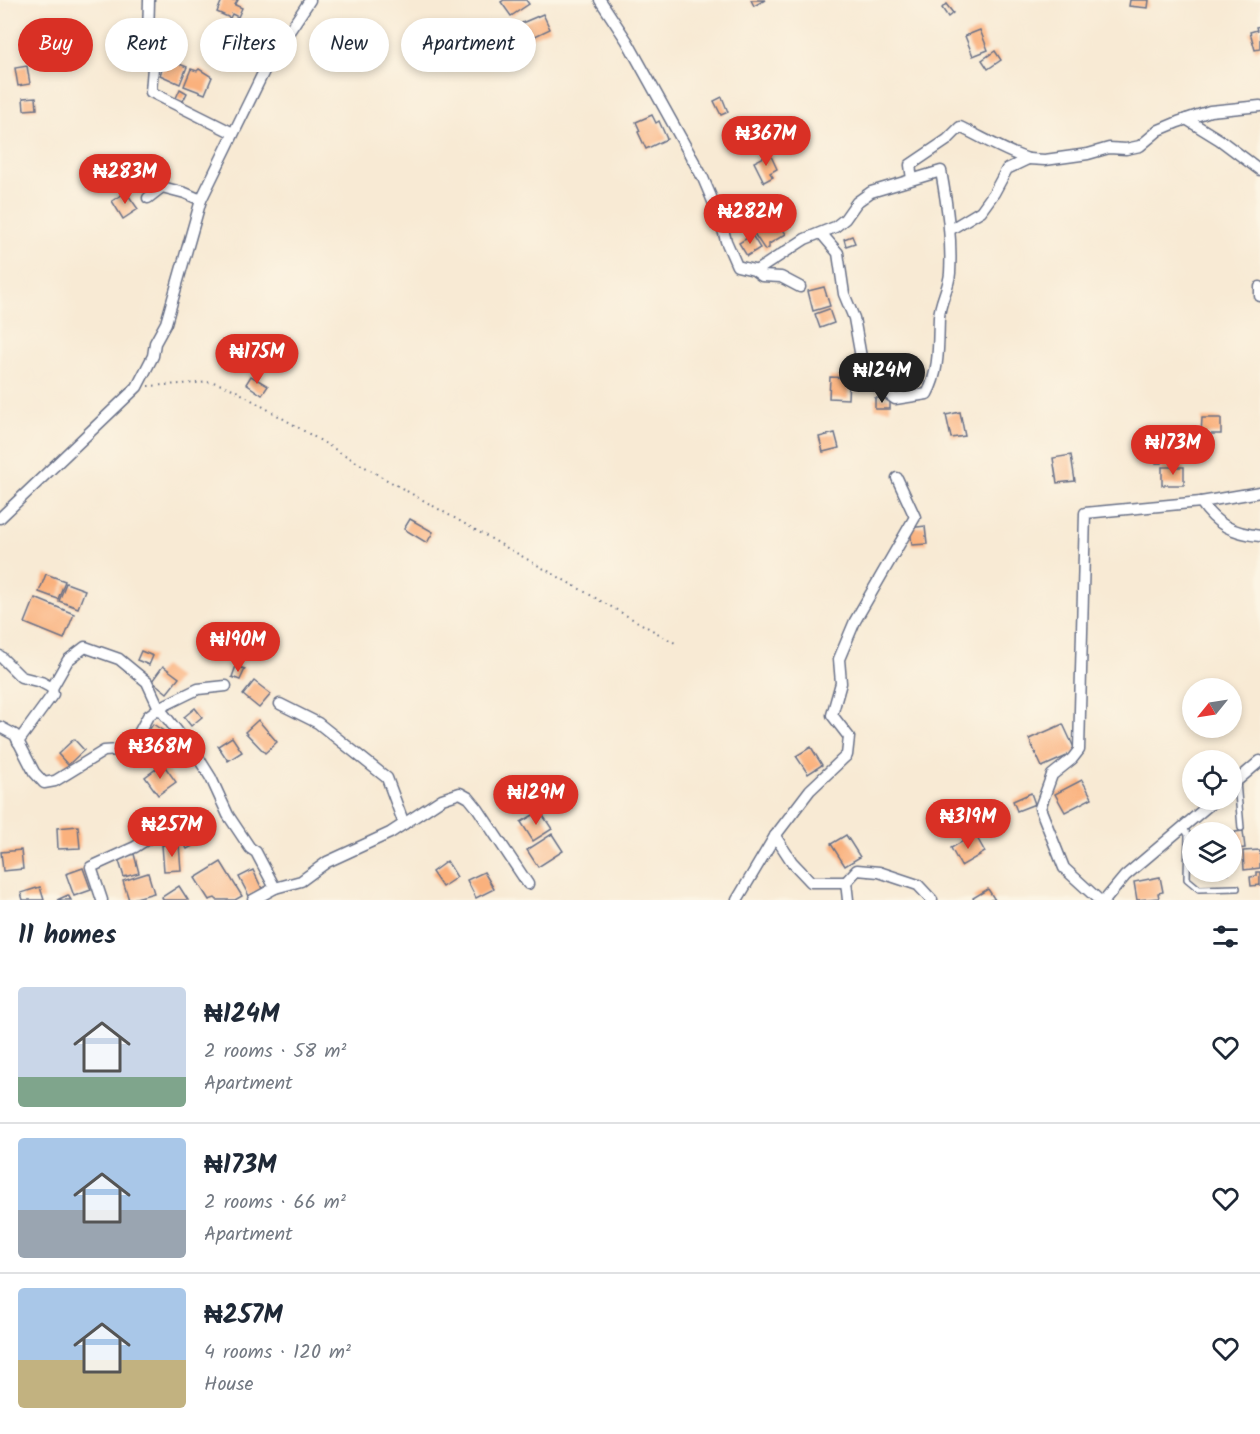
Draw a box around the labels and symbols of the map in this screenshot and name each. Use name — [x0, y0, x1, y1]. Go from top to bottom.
pin: ₦367M — [724, 116, 808, 167]
pin: ₦283M — [83, 154, 167, 205]
pin: ₦282M — [708, 194, 792, 245]
pin: ₦175M — [215, 334, 299, 385]
pin: ₦124M — [840, 353, 924, 404]
pin: ₦173M — [1131, 425, 1215, 476]
pin: ₦190M — [196, 622, 280, 673]
north arrow — [1182, 678, 1242, 738]
pin: ₦368M — [118, 729, 202, 780]
pin: ₦129M — [494, 775, 578, 826]
pin: ₦319M — [926, 799, 1010, 850]
pin: ₦257M — [130, 807, 214, 858]

